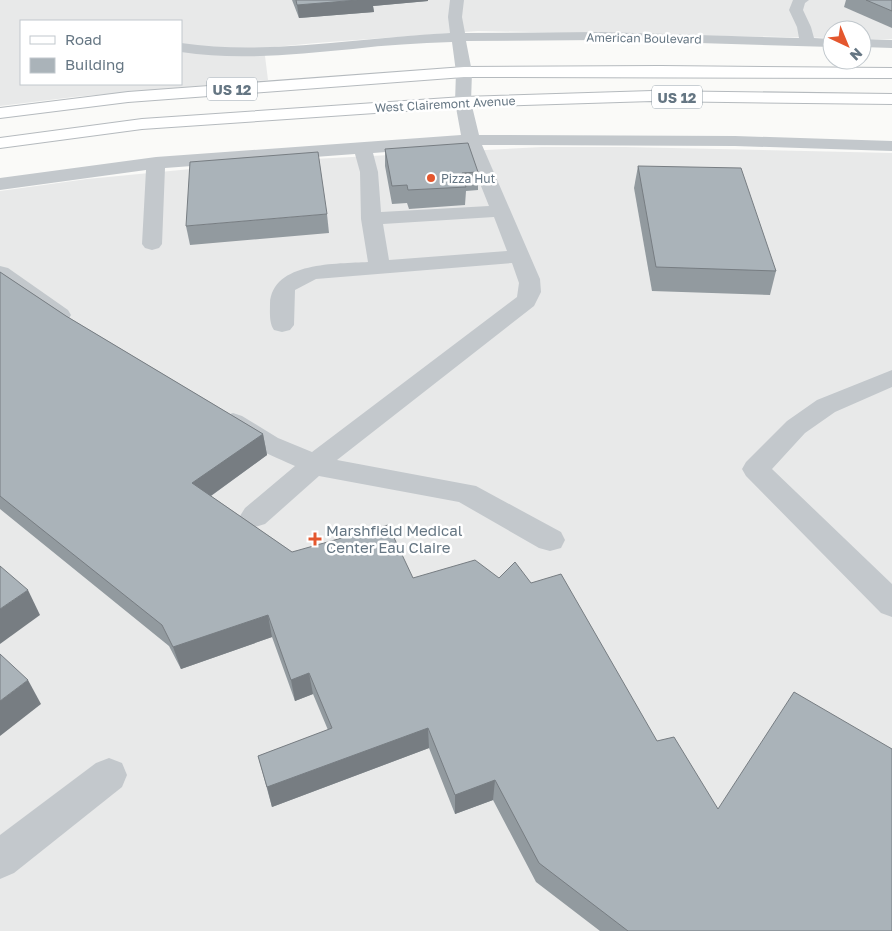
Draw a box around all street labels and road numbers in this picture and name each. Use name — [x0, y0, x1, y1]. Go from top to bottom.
street label: American Boulevard — [586, 29, 702, 47]
road number: US 12 — [207, 78, 257, 100]
road number: US 12 — [652, 85, 702, 108]
street label: West Clairemont Avenue — [374, 93, 516, 115]

